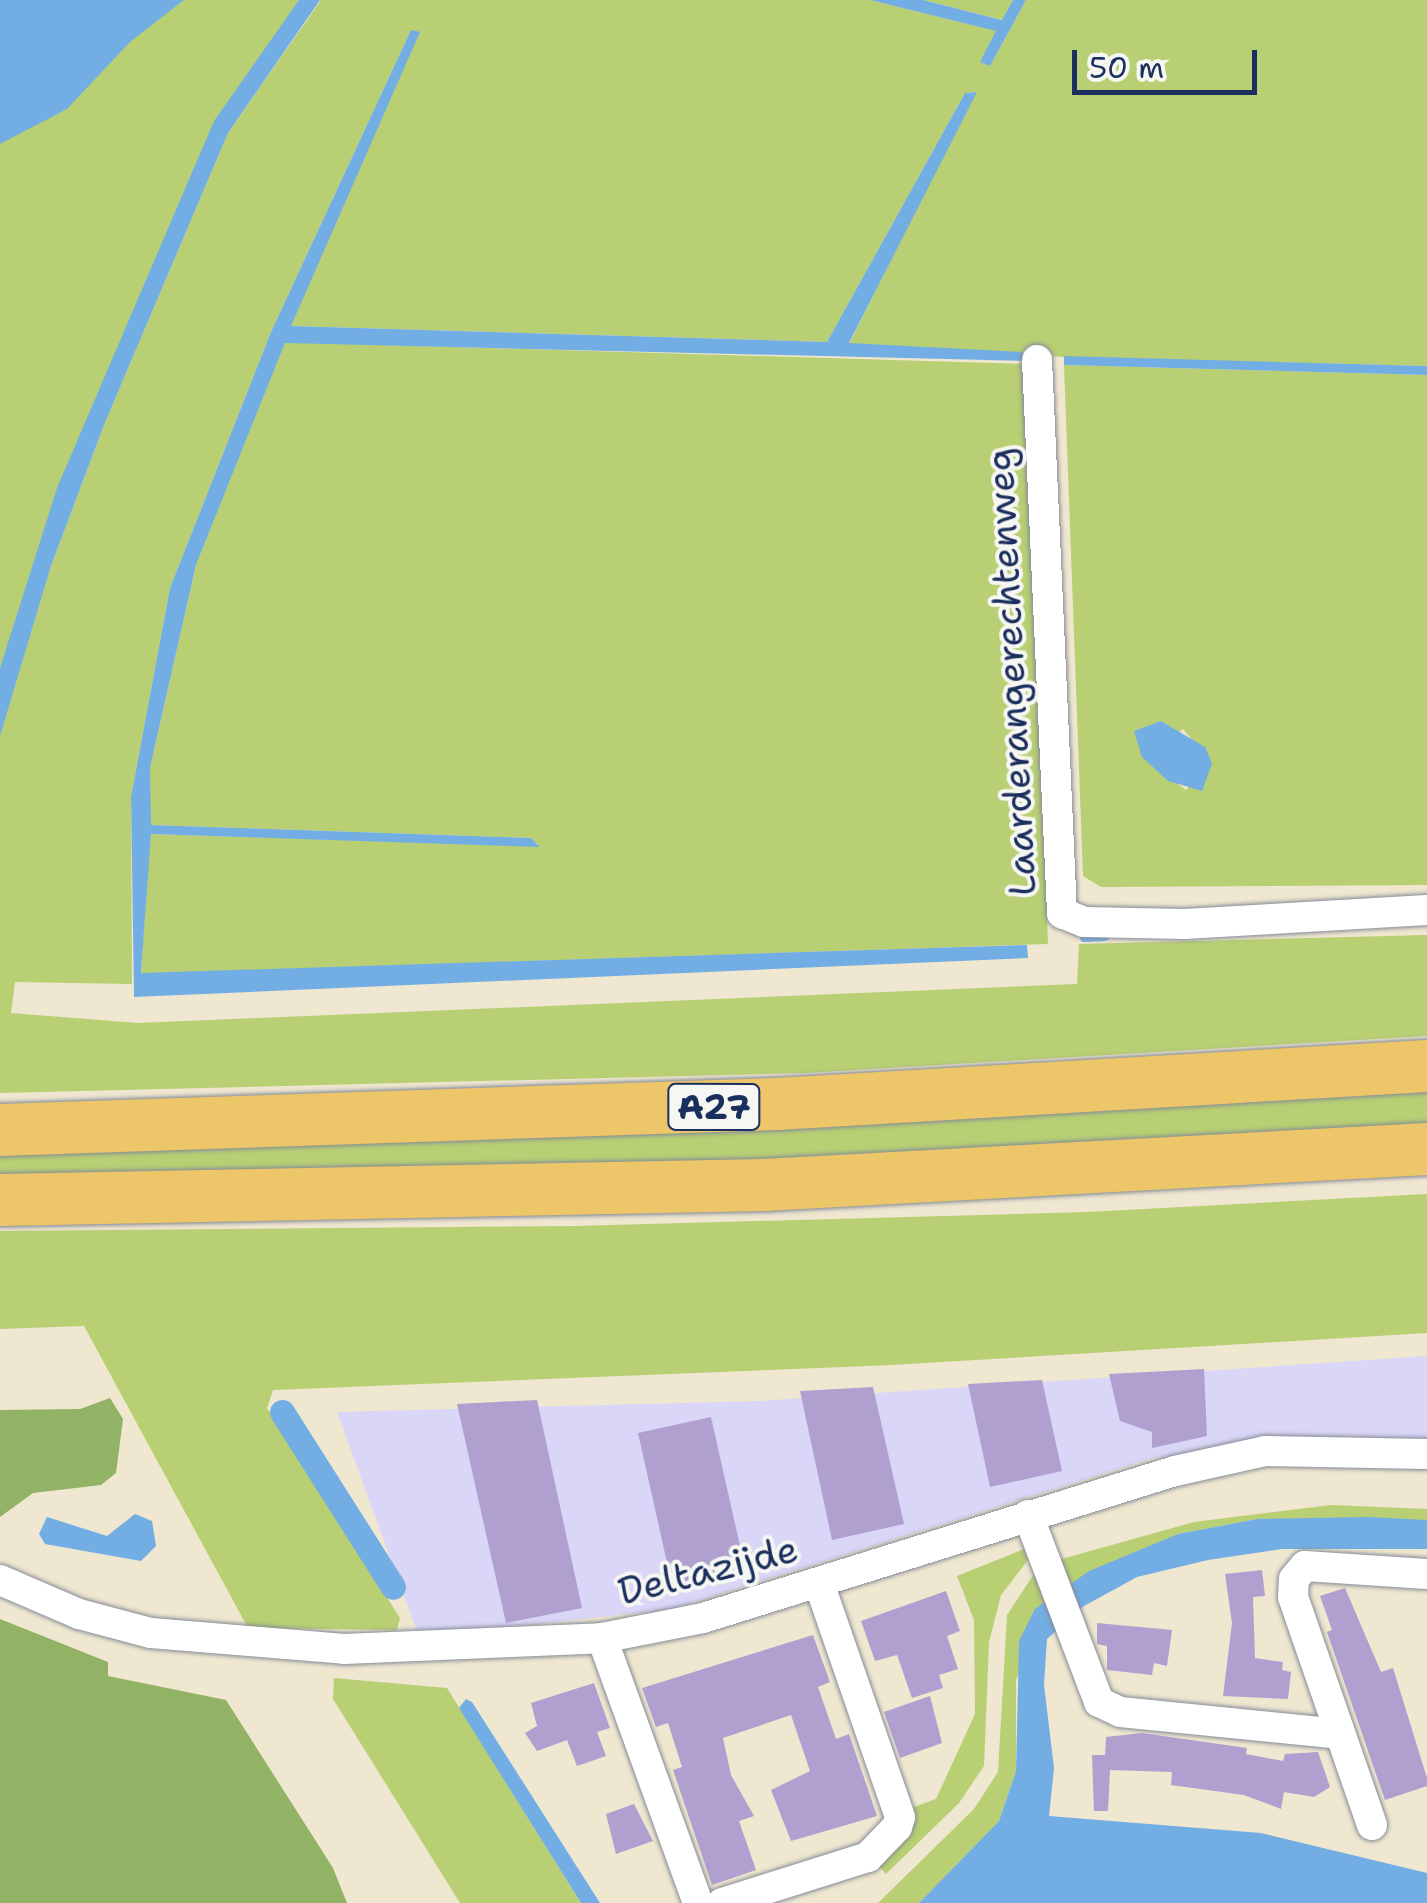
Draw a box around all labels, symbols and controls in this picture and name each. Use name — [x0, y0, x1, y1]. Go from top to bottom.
scale bar — [1077, 30, 1262, 92]
text: 50 m — [1089, 47, 1164, 88]
street label: Laarderangerechtenweg — [976, 447, 1046, 897]
road number: A27 — [666, 1077, 762, 1137]
street label: Deltazijde — [613, 1526, 803, 1614]

